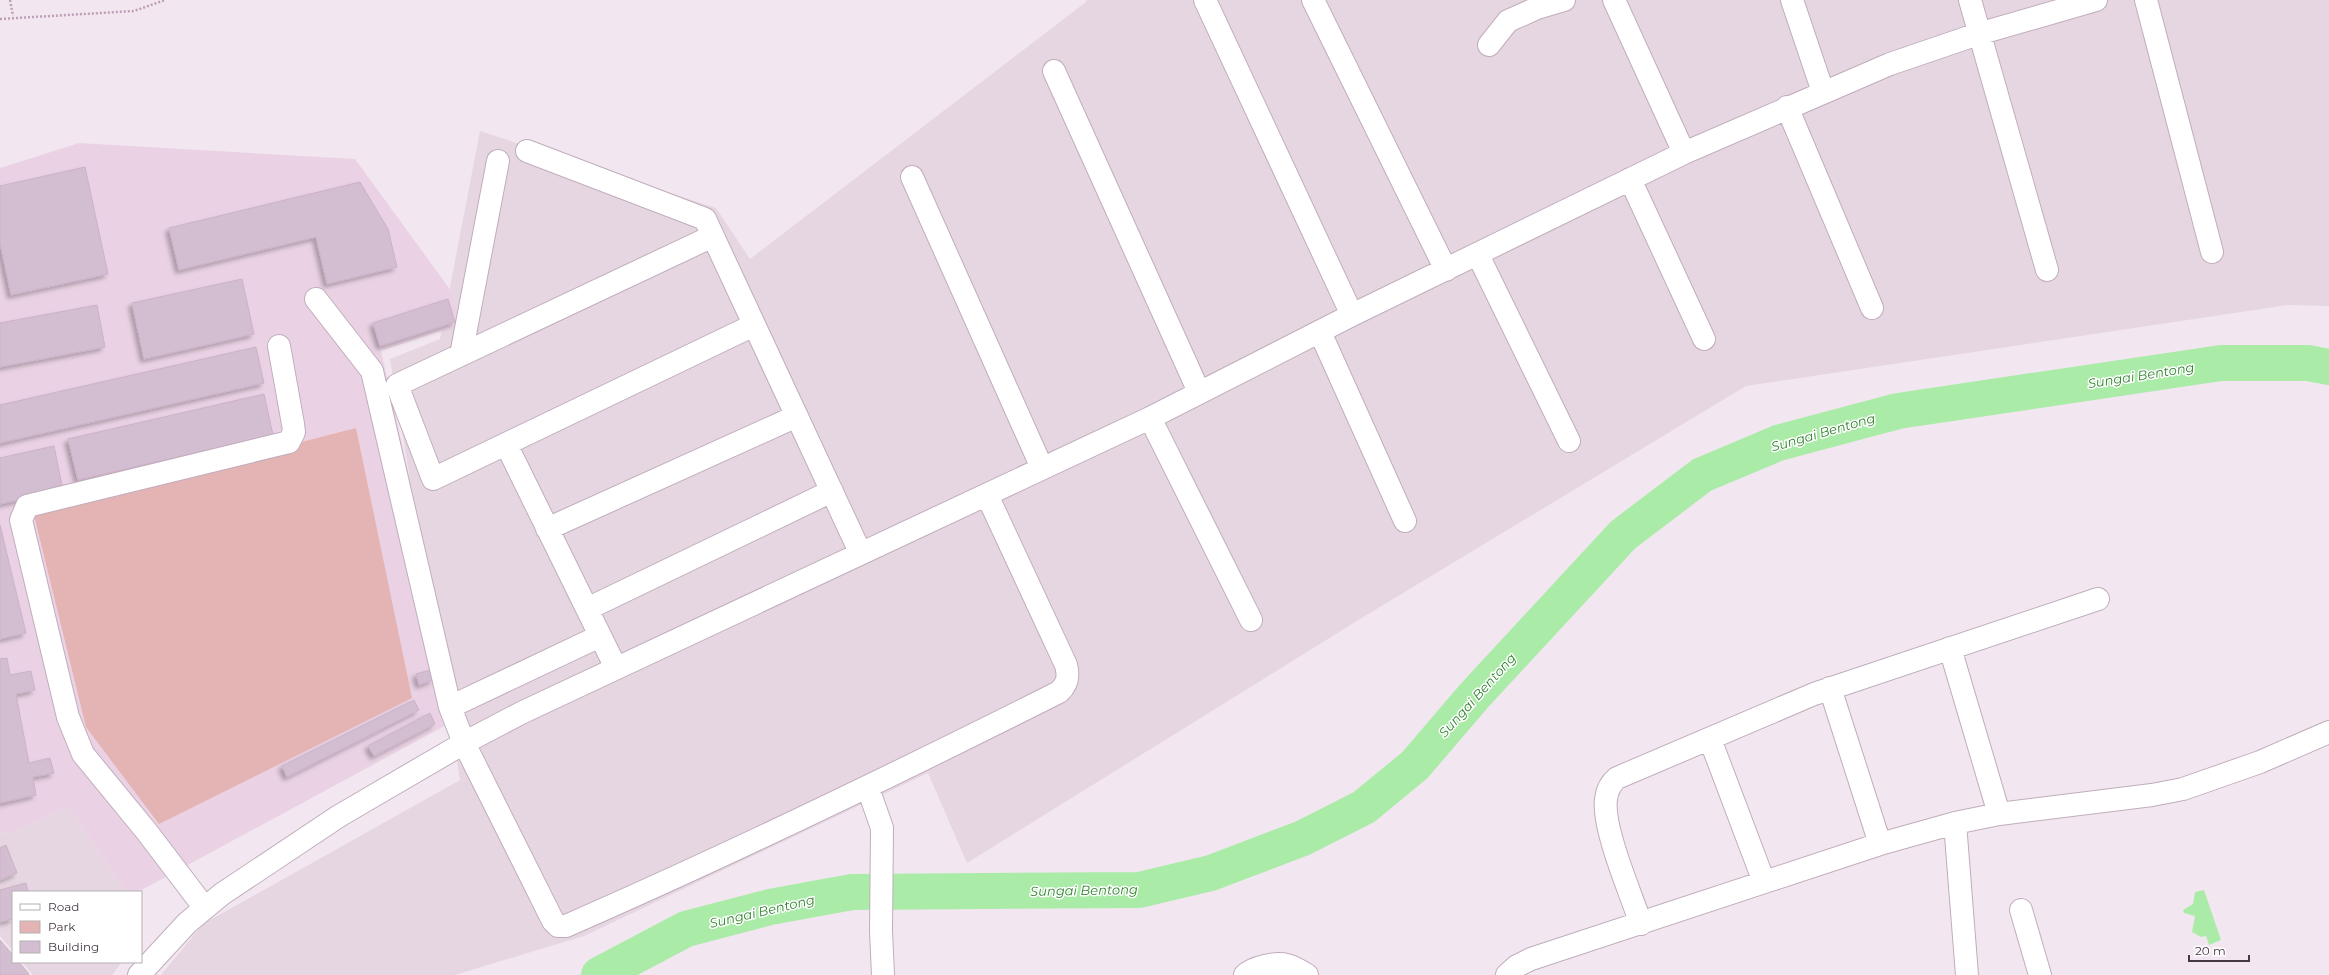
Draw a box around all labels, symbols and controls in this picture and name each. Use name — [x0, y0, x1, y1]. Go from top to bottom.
water label: Sungai Bentong — [2087, 359, 2195, 391]
water label: Sungai Bentong — [1769, 409, 1877, 455]
water label: Sungai Bentong — [1435, 650, 1519, 740]
water label: Sungai Bentong — [1030, 881, 1138, 899]
legend — [12, 891, 142, 963]
water label: Sungai Bentong — [708, 891, 816, 931]
text: Road — [48, 899, 79, 914]
text: Park — [48, 919, 76, 934]
scale bar — [2189, 937, 2249, 963]
text: Building — [48, 939, 99, 954]
text: 20 m — [2195, 943, 2226, 958]

